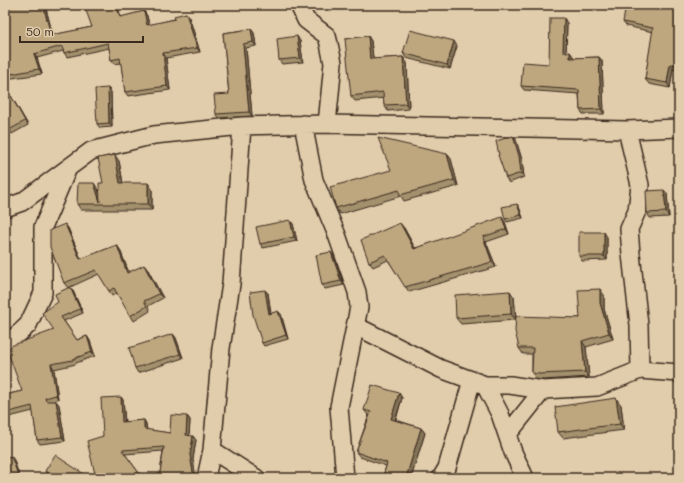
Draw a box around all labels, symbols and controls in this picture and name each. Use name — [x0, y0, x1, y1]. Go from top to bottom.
scale bar — [20, 18, 143, 44]
text: 50 m — [26, 23, 54, 39]

